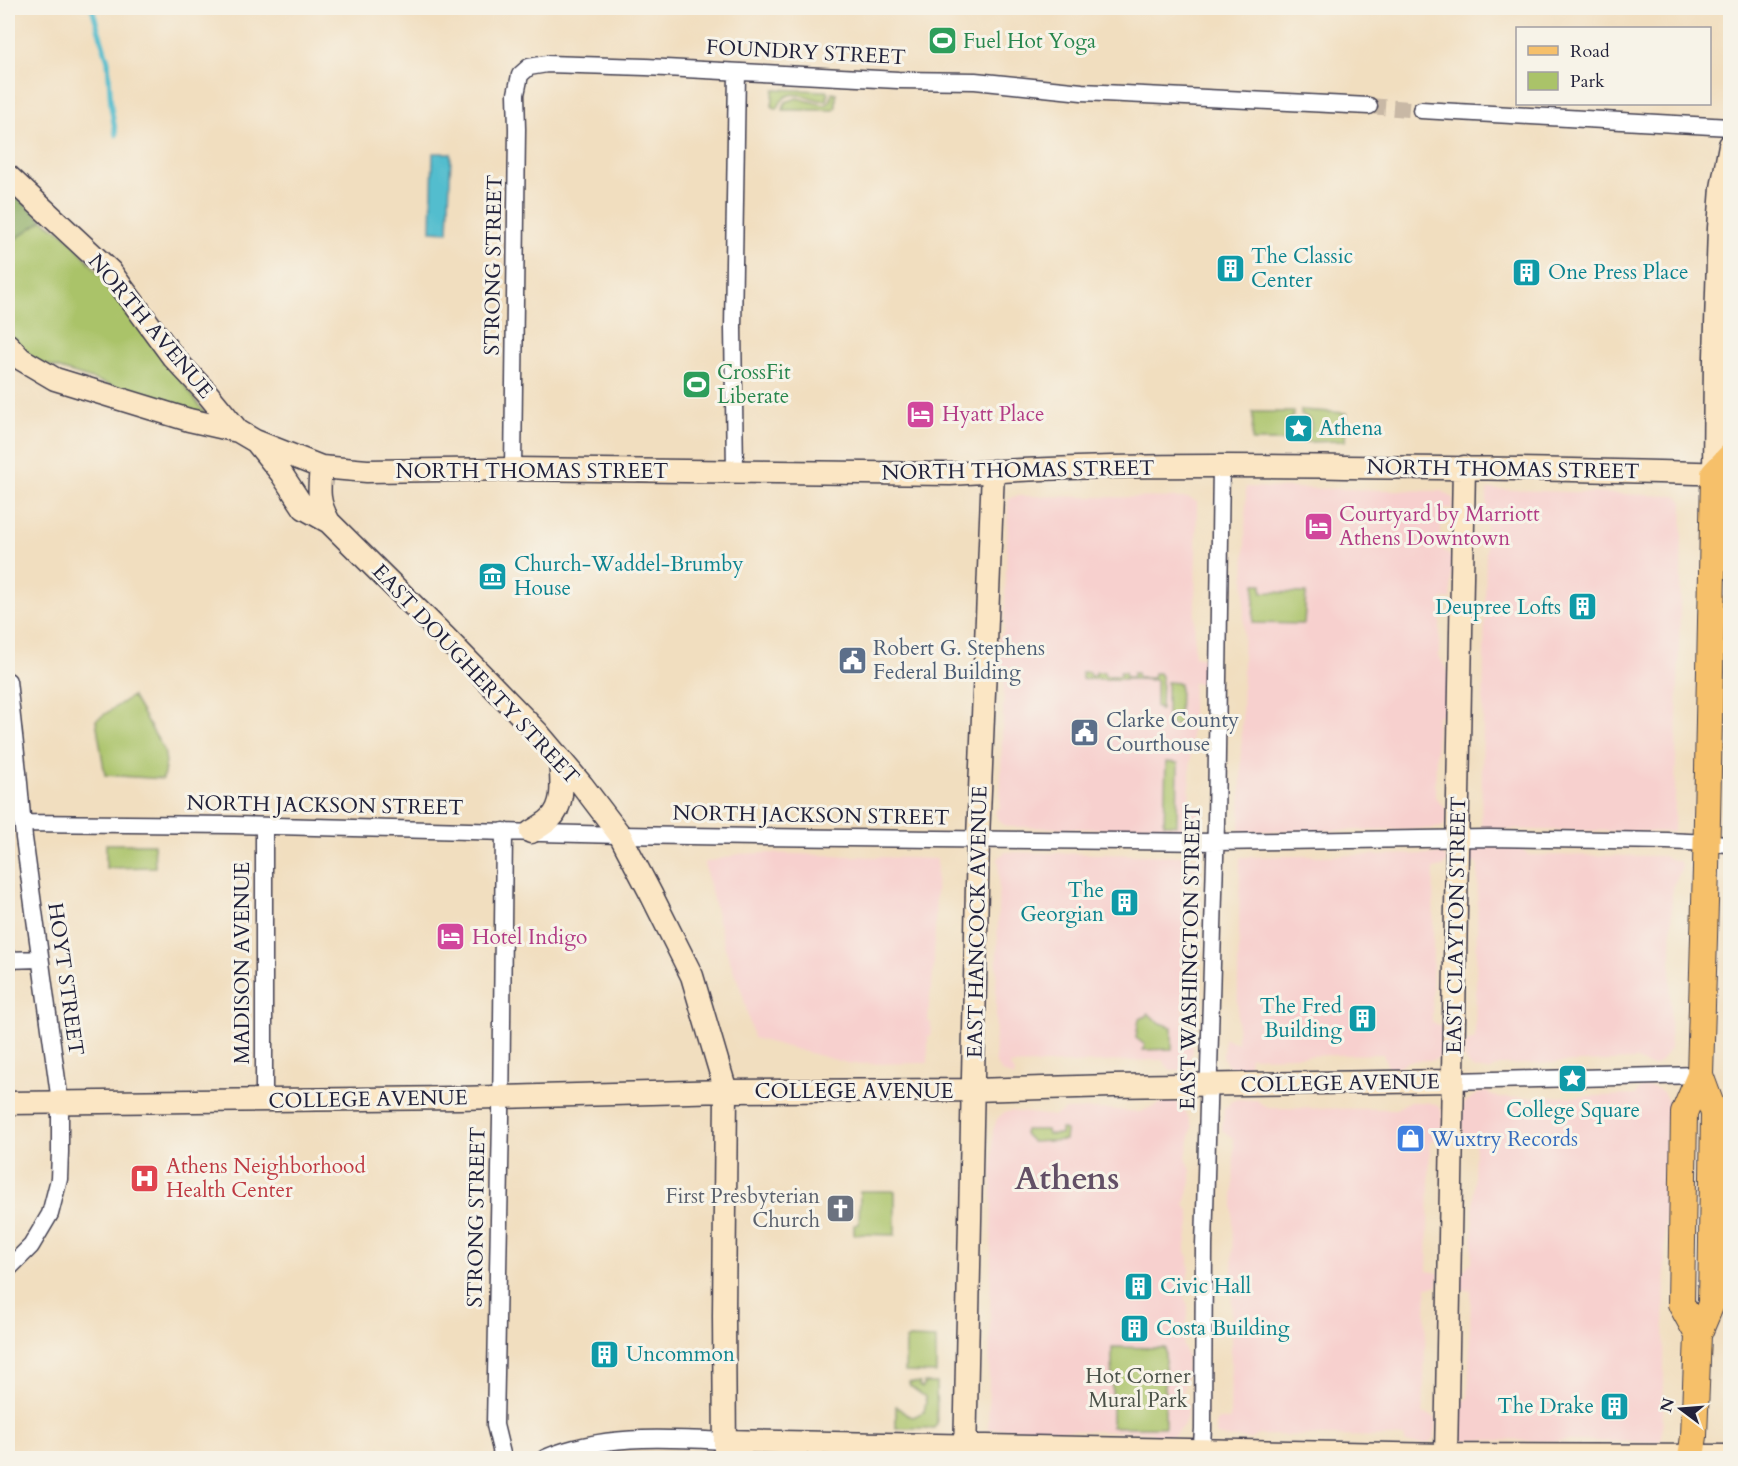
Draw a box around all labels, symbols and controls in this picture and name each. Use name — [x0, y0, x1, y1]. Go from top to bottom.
sports icon: Fuel Hot Yoga — [926, 25, 958, 57]
place label: Fuel Hot Yoga — [963, 27, 1096, 56]
legend — [1516, 27, 1711, 105]
street label: FOUNDRY STREET — [705, 33, 907, 72]
text: Road — [1570, 39, 1610, 64]
text: Park — [1570, 69, 1605, 94]
street label: STRONG STREET — [477, 174, 510, 356]
place label: The Classic Center — [1251, 242, 1353, 295]
street label: NORTH AVENUE — [81, 248, 220, 405]
building icon: The Classic Center — [1214, 252, 1246, 284]
building icon: One Press Place — [1511, 256, 1543, 288]
place label: One Press Place — [1548, 258, 1689, 287]
place label: CrossFit Liberate — [717, 358, 791, 411]
sports icon: CrossFit Liberate — [680, 368, 712, 400]
hotel icon: Hyatt Place — [905, 398, 937, 430]
place label: Hyatt Place — [942, 400, 1045, 429]
place icon: Athena — [1282, 412, 1314, 444]
place label: Athena — [1319, 414, 1383, 443]
street label: NORTH THOMAS STREET — [1366, 453, 1640, 486]
street label: NORTH THOMAS STREET — [881, 454, 1155, 487]
street label: NORTH THOMAS STREET — [396, 457, 669, 486]
place label: Courtyard by Marriott Athens Downtown — [1339, 500, 1540, 553]
hotel icon: Courtyard by Marriott Athens Downtown — [1302, 510, 1334, 542]
place label: Church-Waddel-Brumby House — [514, 550, 744, 603]
street label: EAST DOUGHERTY STREET — [365, 558, 586, 791]
museum icon: Church-Waddel-Brumby House — [477, 560, 509, 592]
building icon: Deupree Lofts — [1566, 591, 1598, 623]
place label: Deupree Lofts — [1435, 593, 1561, 622]
place label: Robert G. Stephens Federal Building — [873, 634, 1045, 687]
public building icon: Robert G. Stephens Federal Building — [836, 644, 868, 676]
place label: Clarke County Courthouse — [1106, 706, 1239, 759]
public building icon: Clarke County Courthouse — [1069, 716, 1101, 748]
street label: EAST HANCOCK AVENUE — [961, 785, 994, 1059]
street label: NORTH JACKSON STREET — [186, 789, 464, 822]
street label: EAST CLAYTON STREET — [1440, 796, 1473, 1054]
street label: NORTH JACKSON STREET — [672, 799, 950, 832]
street label: EAST WASHINGTON STREET — [1173, 804, 1208, 1110]
street label: MADISON AVENUE — [228, 862, 257, 1064]
place label: The Georgian — [1020, 876, 1104, 929]
building icon: The Georgian — [1109, 886, 1141, 918]
street label: HOYT STREET — [40, 901, 91, 1057]
hotel icon: Hotel Indigo — [435, 921, 467, 953]
place label: Hotel Indigo — [472, 923, 587, 952]
place label: The Fred Building — [1260, 992, 1342, 1045]
building icon: The Fred Building — [1347, 1002, 1379, 1034]
place icon: College Square — [1557, 1063, 1589, 1095]
street label: COLLEGE AVENUE — [1240, 1067, 1440, 1100]
street label: COLLEGE AVENUE — [754, 1077, 954, 1106]
street label: COLLEGE AVENUE — [268, 1083, 468, 1116]
place label: College Square — [1506, 1096, 1640, 1125]
shop icon: Wuxtry Records — [1394, 1123, 1426, 1155]
place label: Wuxtry Records — [1430, 1125, 1578, 1154]
street label: STRONG STREET — [460, 1126, 493, 1308]
place label: Athens Neighborhood Health Center — [166, 1152, 366, 1205]
district label: Athens — [1014, 1156, 1120, 1201]
hospital icon: Athens Neighborhood Health Center — [129, 1162, 161, 1194]
place label: First Presbyterian Church — [665, 1182, 820, 1235]
church icon: First Presbyterian Church — [825, 1192, 857, 1224]
building icon: Civic Hall — [1123, 1270, 1155, 1302]
place label: Civic Hall — [1160, 1272, 1251, 1301]
building icon: Costa Building — [1119, 1312, 1151, 1344]
place label: Costa Building — [1156, 1314, 1290, 1343]
building icon: Uncommon — [589, 1338, 621, 1370]
place label: Uncommon — [626, 1340, 735, 1369]
park label: Hot Corner Mural Park — [1085, 1362, 1191, 1415]
north arrow — [1651, 1379, 1711, 1439]
building icon: The Drake — [1599, 1390, 1631, 1422]
place label: The Drake — [1497, 1392, 1594, 1421]
text: N — [1655, 1395, 1680, 1415]

